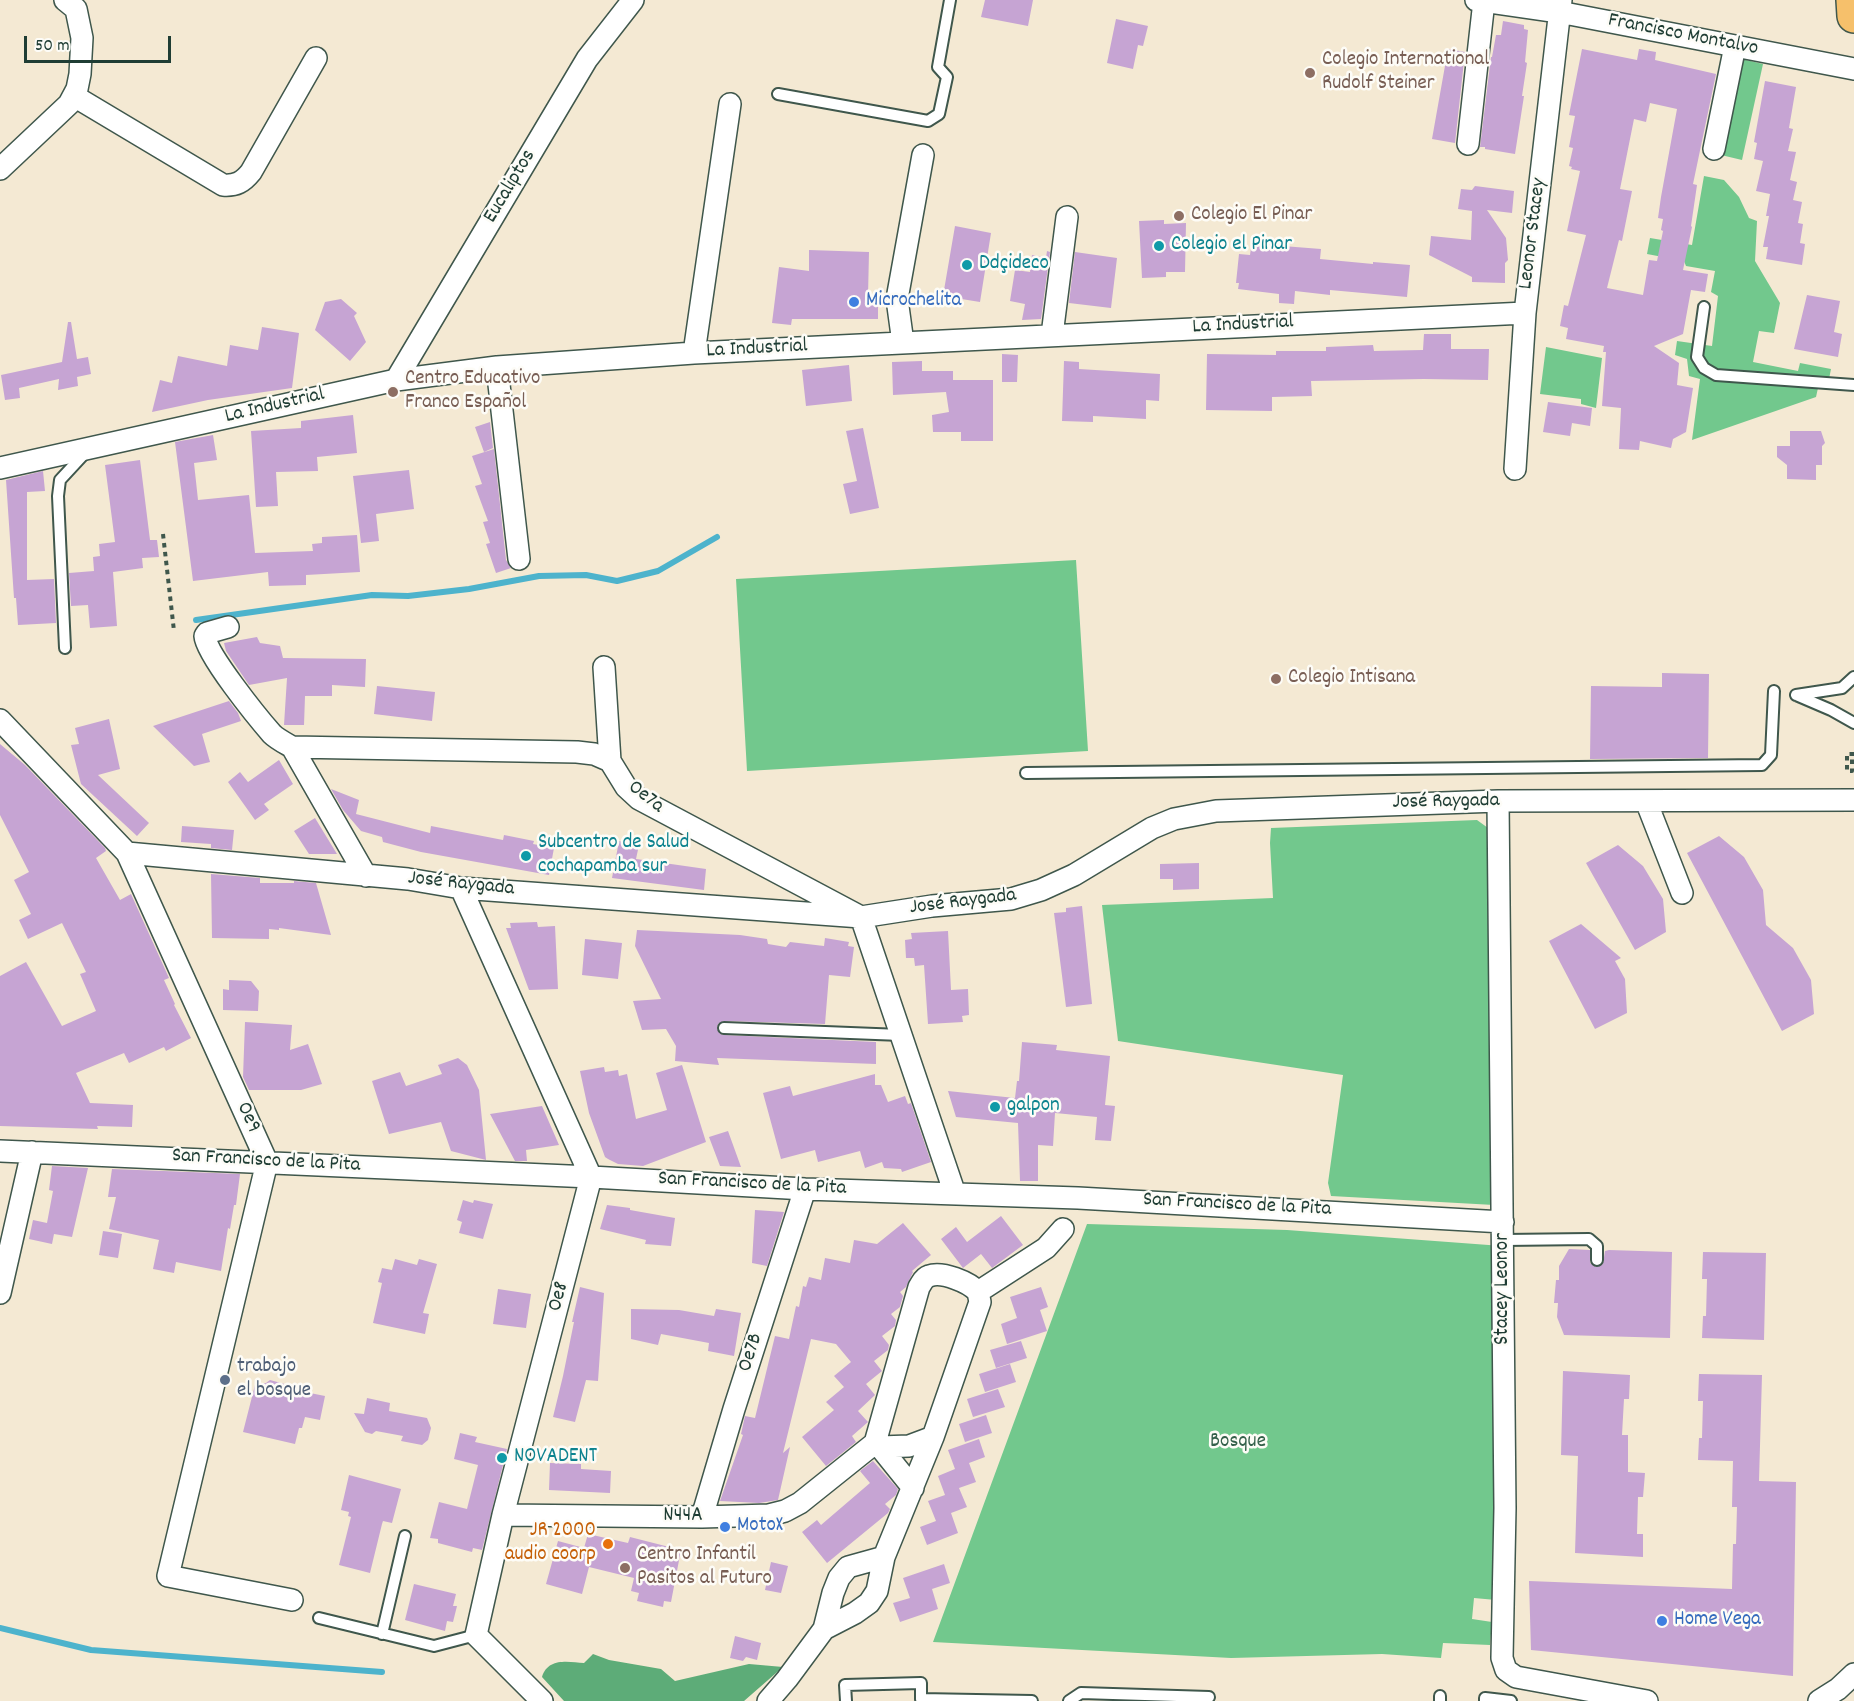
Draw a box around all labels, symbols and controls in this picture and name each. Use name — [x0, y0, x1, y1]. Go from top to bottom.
street label: Francisco Montalvo — [1606, 9, 1760, 63]
scale bar — [27, 24, 174, 62]
text: 50 m — [35, 34, 70, 59]
place label: Colegio International Rudolf Steiner — [1322, 48, 1489, 98]
marker: Colegio International Rudolf Steiner — [1303, 66, 1317, 80]
street label: Eucaliptos — [479, 146, 543, 228]
street label: Leonor Stacey — [1515, 177, 1553, 291]
place label: Colegio El Pinar — [1191, 203, 1312, 229]
marker: Colegio El Pinar — [1172, 209, 1186, 223]
place label: Colegio el Pinar — [1171, 233, 1292, 259]
marker: Colegio el Pinar — [1152, 239, 1166, 253]
place label: Ddçideco — [979, 252, 1049, 278]
marker: Ddçideco — [960, 258, 974, 272]
place label: Microchelita — [866, 289, 961, 315]
marker: Microchelita — [847, 295, 861, 309]
street label: La Industrial — [1192, 311, 1294, 341]
street label: La Industrial — [706, 335, 808, 365]
place label: Centro Educativo Franco Español — [405, 367, 540, 417]
street label: La Industrial — [223, 383, 327, 431]
marker: Centro Educativo Franco Español — [386, 385, 400, 399]
place label: Colegio Intisana — [1288, 666, 1415, 692]
marker: Colegio Intisana — [1269, 672, 1283, 686]
street label: Oe7a — [622, 776, 668, 820]
street label: José Raygada — [1392, 789, 1500, 817]
place label: Subcentro de Salud cochapamba sur — [538, 831, 689, 881]
marker: Subcentro de Salud cochapamba sur — [519, 849, 533, 863]
street label: José Raygada — [406, 867, 516, 903]
street label: José Raygada — [908, 884, 1018, 922]
place label: galpon — [1007, 1094, 1060, 1120]
street label: Oe9 — [229, 1099, 265, 1137]
marker: galpon — [988, 1100, 1002, 1114]
street label: San Francisco de la Pita — [171, 1144, 361, 1180]
street label: San Francisco de la Pita — [657, 1167, 847, 1203]
street label: San Francisco de la Pita — [1142, 1188, 1332, 1224]
street label: Stacey Leonor — [1491, 1233, 1517, 1345]
street label: Oe8 — [544, 1279, 576, 1315]
street label: Oe7B — [734, 1330, 770, 1376]
place label: trabajo el bosque — [237, 1355, 311, 1405]
marker: trabajo el bosque — [218, 1373, 232, 1387]
park label: Bosque — [1210, 1430, 1266, 1456]
place label: NOVADENT — [514, 1445, 597, 1471]
marker: NOVADENT — [495, 1451, 509, 1465]
street label: N44A — [663, 1504, 703, 1530]
place label: MotoX — [737, 1514, 783, 1540]
place label: JR 2000 audio coorp — [505, 1519, 596, 1569]
marker: MotoX — [718, 1520, 732, 1534]
marker: JR 2000 audio coorp — [601, 1537, 615, 1551]
place label: Centro Infantil Pasitos al Futuro — [637, 1543, 772, 1593]
marker: Centro Infantil Pasitos al Futuro — [618, 1561, 632, 1575]
place label: Home Vega — [1674, 1608, 1761, 1634]
marker: Home Vega — [1655, 1614, 1669, 1628]

